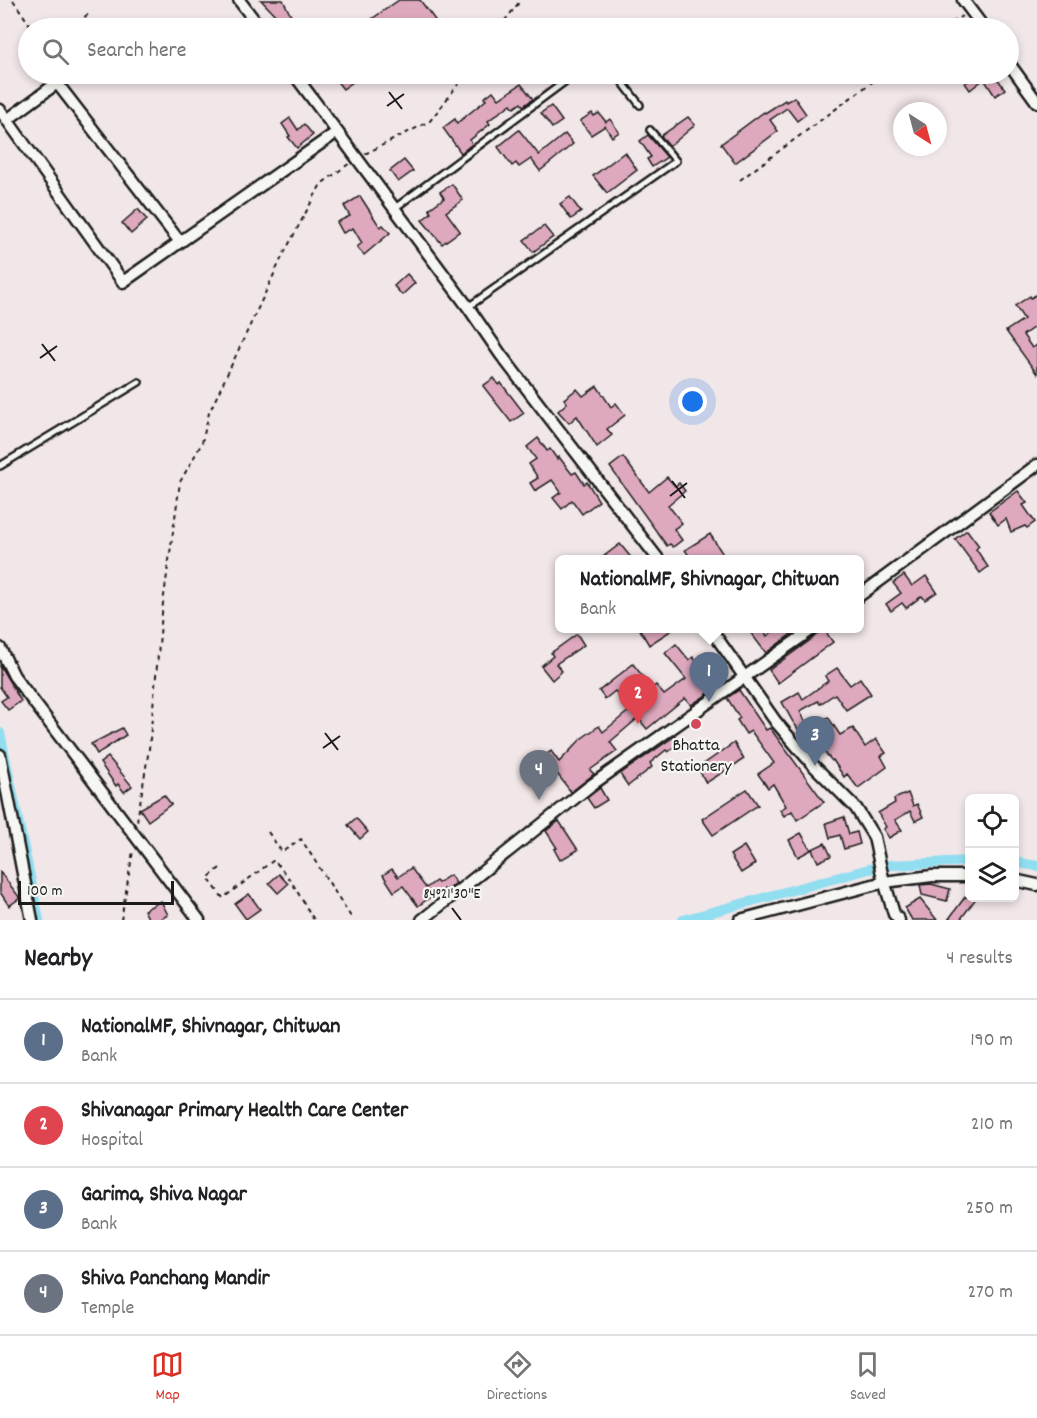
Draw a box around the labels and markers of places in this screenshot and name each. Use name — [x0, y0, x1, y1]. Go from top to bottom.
pin: 1 — [690, 652, 728, 702]
pin: 2 — [618, 674, 658, 724]
pin: 3 — [796, 716, 834, 766]
marker: Bhatta Stationery — [689, 717, 703, 731]
place label: Bhatta Stationery — [660, 734, 732, 780]
pin: 4 — [520, 750, 558, 800]

